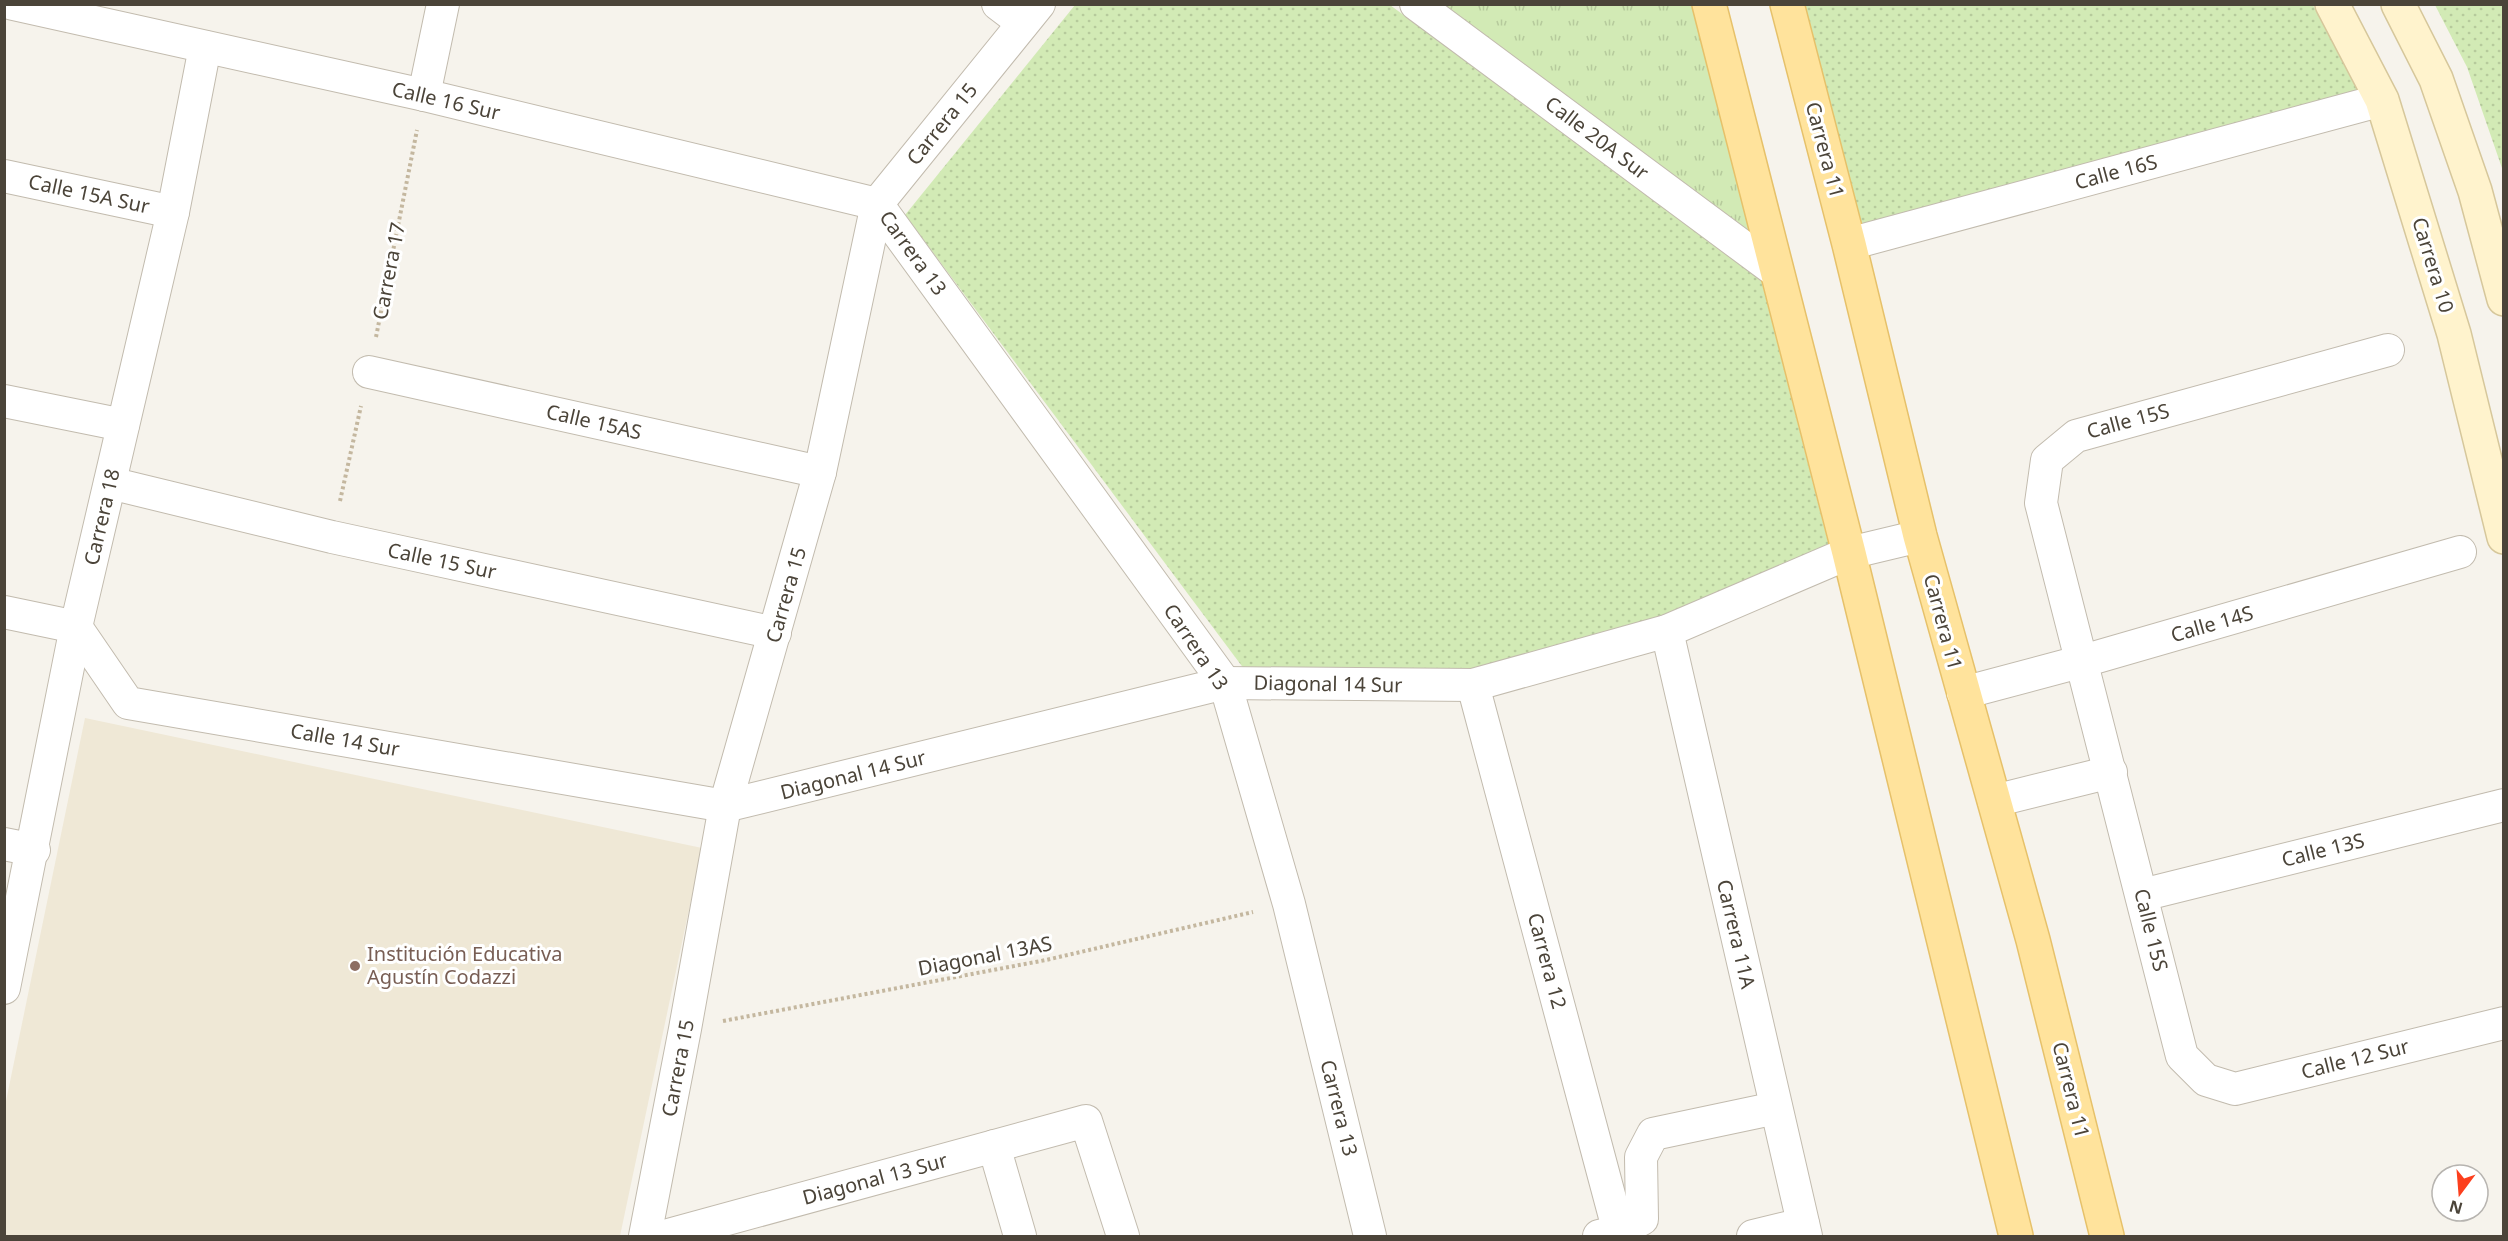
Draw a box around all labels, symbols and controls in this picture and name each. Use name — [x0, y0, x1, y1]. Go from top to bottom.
street label: Calle 16 Sur — [389, 75, 503, 126]
street label: Carrera 15 — [900, 77, 983, 170]
street label: Calle 20A Sur — [1540, 90, 1655, 185]
street label: Carrera 11 — [1800, 99, 1851, 201]
street label: Calle 16S — [2072, 148, 2160, 195]
street label: Calle 15A Sur — [26, 168, 152, 220]
street label: Carrera 13 — [874, 205, 953, 300]
street label: Carrera 10 — [2406, 214, 2461, 316]
street label: Carrera 17 — [366, 220, 411, 322]
street label: Calle 15AS — [544, 397, 645, 446]
street label: Calle 15S — [2084, 397, 2172, 444]
street label: Carrera 18 — [77, 466, 126, 568]
street label: Calle 15 Sur — [385, 536, 499, 585]
street label: Carrera 15 — [759, 544, 812, 646]
street label: Carrera 11 — [1918, 571, 1969, 673]
street label: Carrera 13 — [1158, 598, 1235, 695]
street label: Calle 14S — [2168, 599, 2256, 648]
street label: Diagonal 14 Sur — [1253, 669, 1403, 698]
street label: Calle 14 Sur — [288, 717, 402, 762]
street label: Diagonal 14 Sur — [777, 743, 928, 806]
street label: Calle 13S — [2279, 826, 2367, 873]
street label: Carrera 11A — [1711, 877, 1762, 991]
street label: Calle 15S — [2128, 886, 2175, 974]
street label: Carrera 12 — [1522, 910, 1573, 1012]
street label: Diagonal 13AS — [916, 929, 1054, 982]
place label: Institución Educativa Agustín Codazzi — [367, 940, 562, 990]
marker: Institución Educativa Agustín Codazzi — [348, 959, 362, 973]
street label: Carrera 15 — [655, 1017, 700, 1119]
street label: Calle 12 Sur — [2298, 1032, 2412, 1085]
street label: Carrera 11 — [2046, 1039, 2096, 1141]
street label: Carrera 13 — [1314, 1057, 1364, 1159]
street label: Diagonal 13 Sur — [799, 1146, 950, 1211]
north arrow — [2430, 1163, 2490, 1223]
text: N — [2447, 1195, 2465, 1220]

